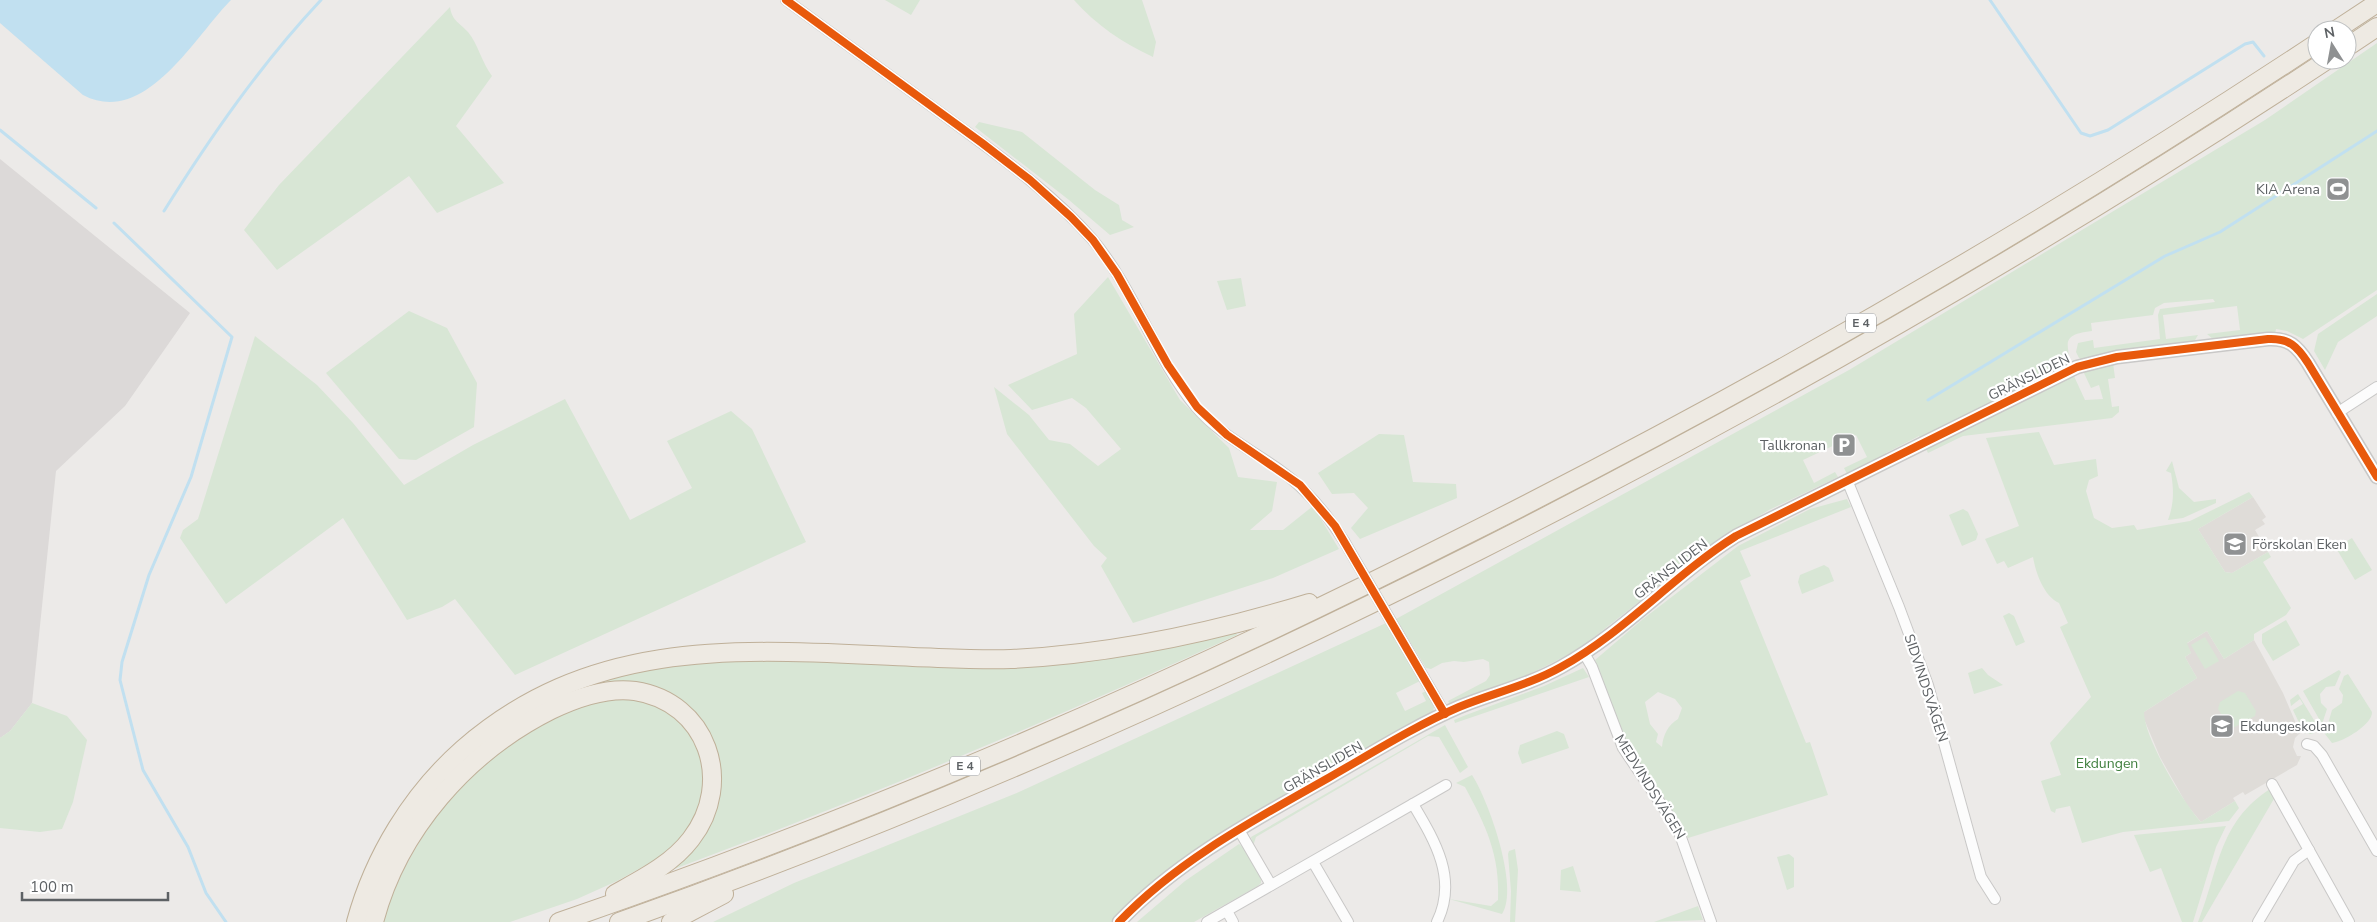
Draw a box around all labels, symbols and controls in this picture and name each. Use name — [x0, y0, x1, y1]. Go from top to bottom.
north arrow — [2307, 20, 2357, 70]
text: N — [2323, 22, 2337, 43]
sports icon: KIA Arena — [2325, 176, 2351, 202]
place label: KIA Arena — [2256, 180, 2320, 199]
road number: E 4 — [1846, 314, 1876, 332]
street label: GRÄNSLIDEN — [1985, 349, 2073, 405]
parking icon: Tallkronan — [1831, 432, 1857, 458]
place label: Tallkronan — [1760, 436, 1826, 455]
school or university icon: Förskolan Eken — [2222, 531, 2248, 557]
street label: GRÄNSLIDEN — [1630, 534, 1712, 604]
place label: Förskolan Eken — [2252, 535, 2347, 554]
street label: SIDVINDSVÄGEN — [1900, 632, 1952, 744]
school or university icon: Ekdungeskolan — [2209, 713, 2235, 739]
place label: Ekdungeskolan — [2240, 717, 2335, 736]
street label: MEDVINDSVÄGEN — [1610, 731, 1690, 843]
street label: GRÄNSLIDEN — [1280, 737, 1366, 797]
park label: Ekdungen — [2076, 754, 2138, 773]
road number: E 4 — [950, 756, 980, 776]
scale bar — [22, 870, 169, 902]
text: 100 m — [30, 877, 74, 897]

